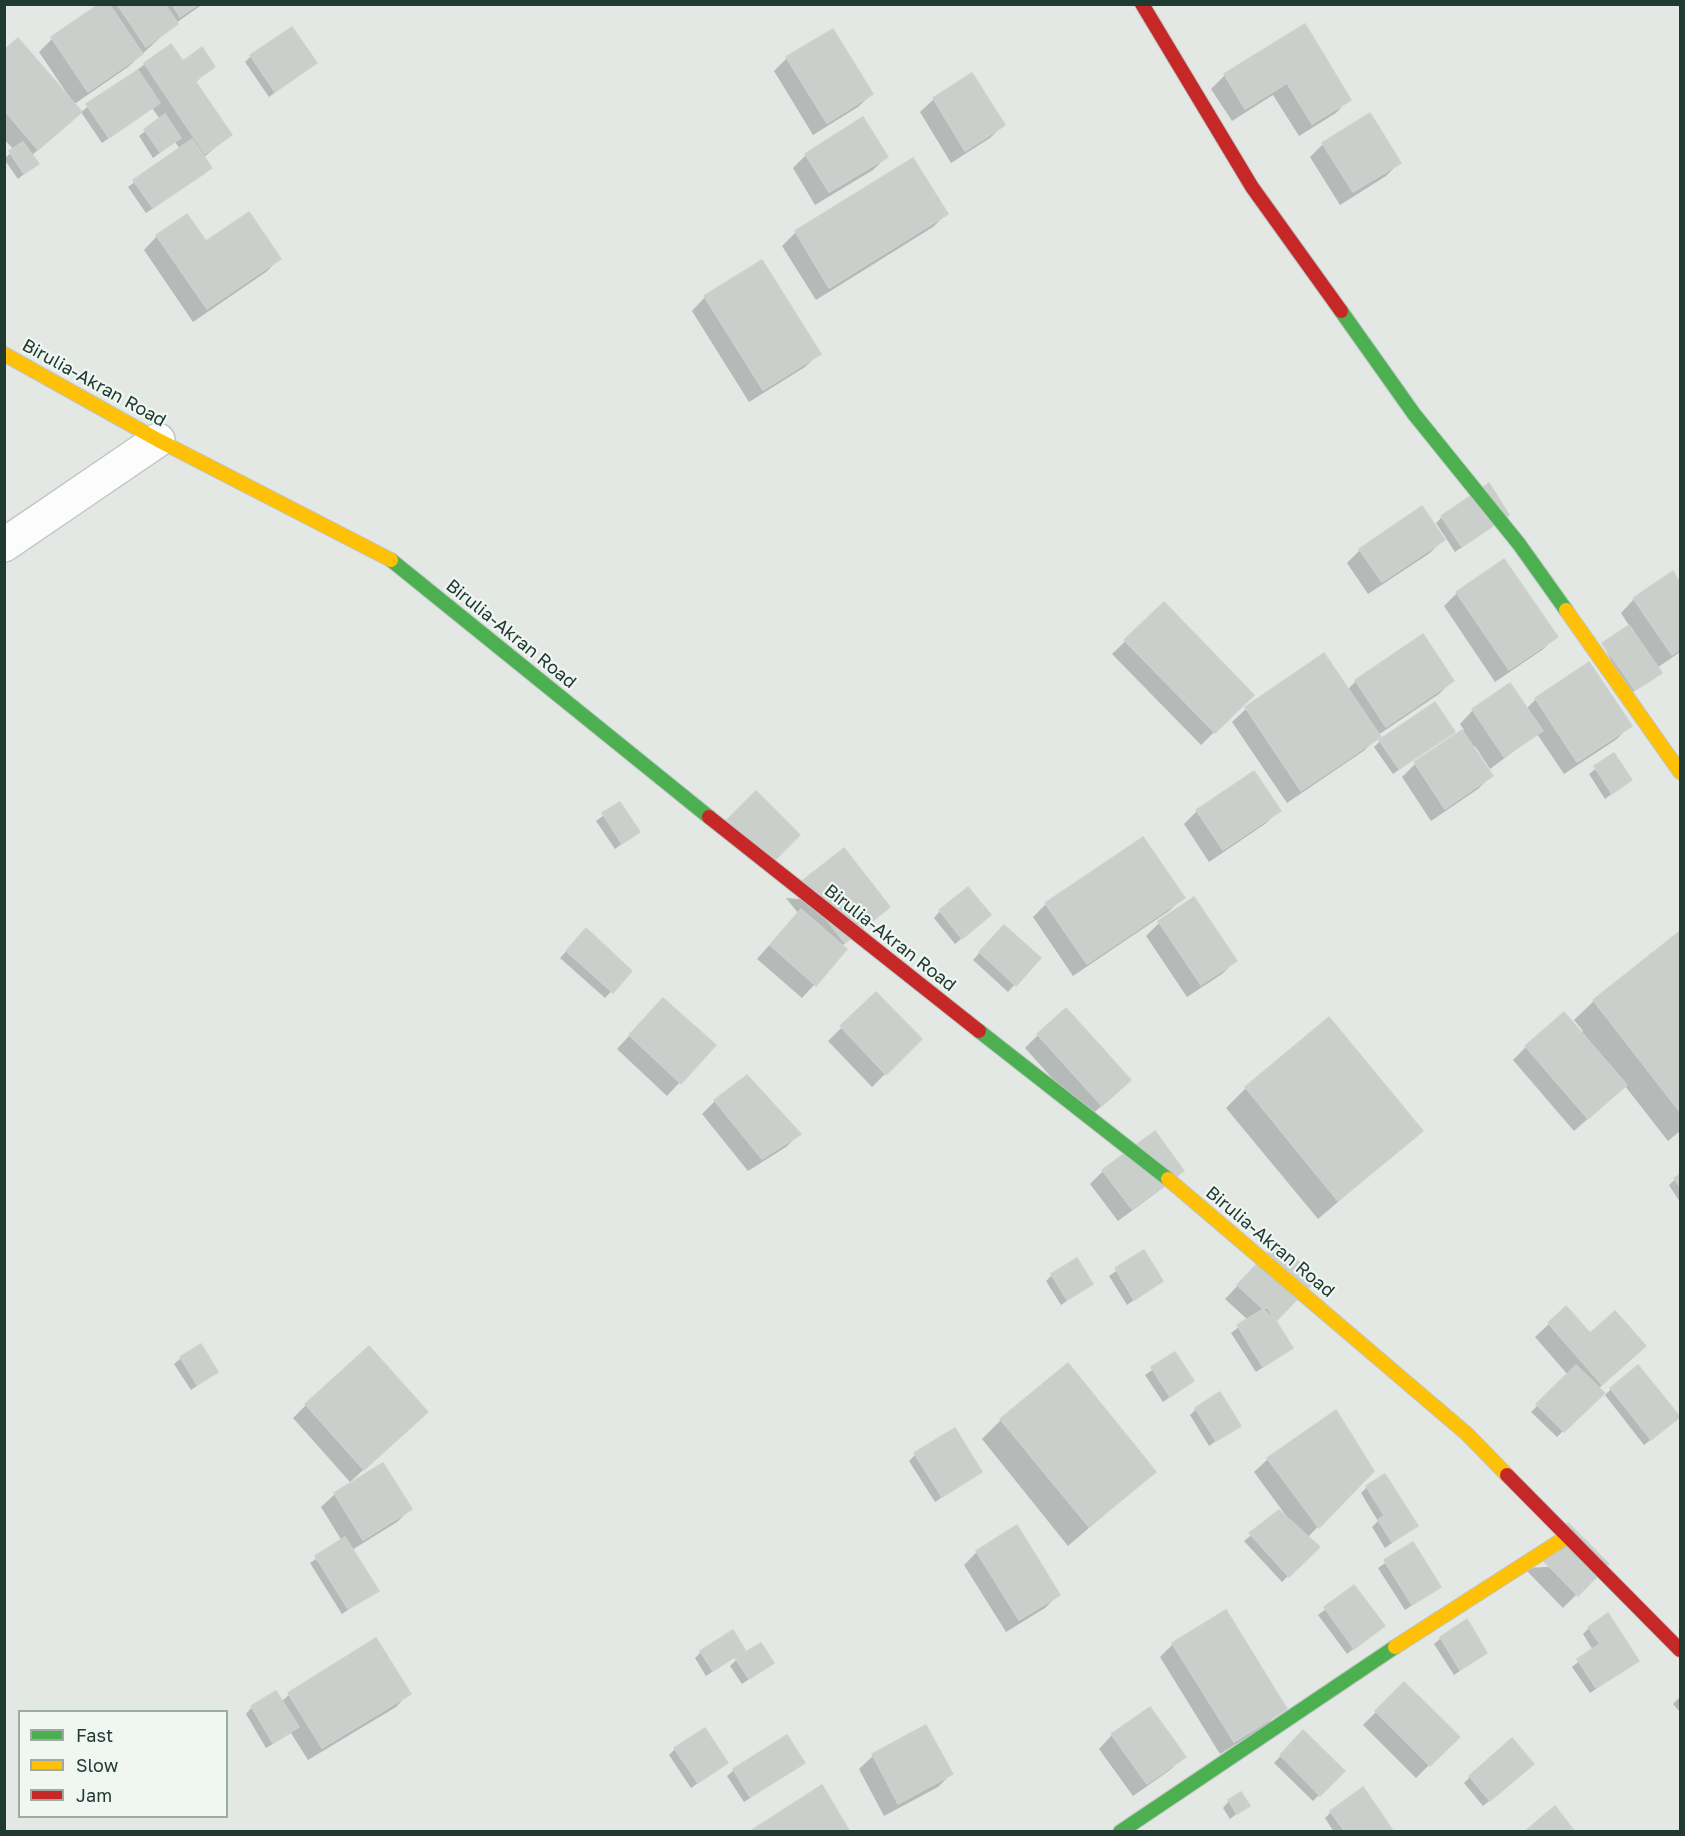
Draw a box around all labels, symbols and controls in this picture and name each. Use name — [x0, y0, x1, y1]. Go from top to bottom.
street label: Birulia-Akran Road — [18, 334, 170, 432]
street label: Birulia-Akran Road — [442, 575, 580, 693]
street label: Birulia-Akran Road — [820, 880, 960, 996]
street label: Birulia-Akran Road — [1201, 1182, 1339, 1302]
legend — [18, 1710, 228, 1818]
text: Fast — [76, 1724, 113, 1746]
text: Slow — [76, 1754, 118, 1776]
text: Jam — [76, 1784, 112, 1806]

